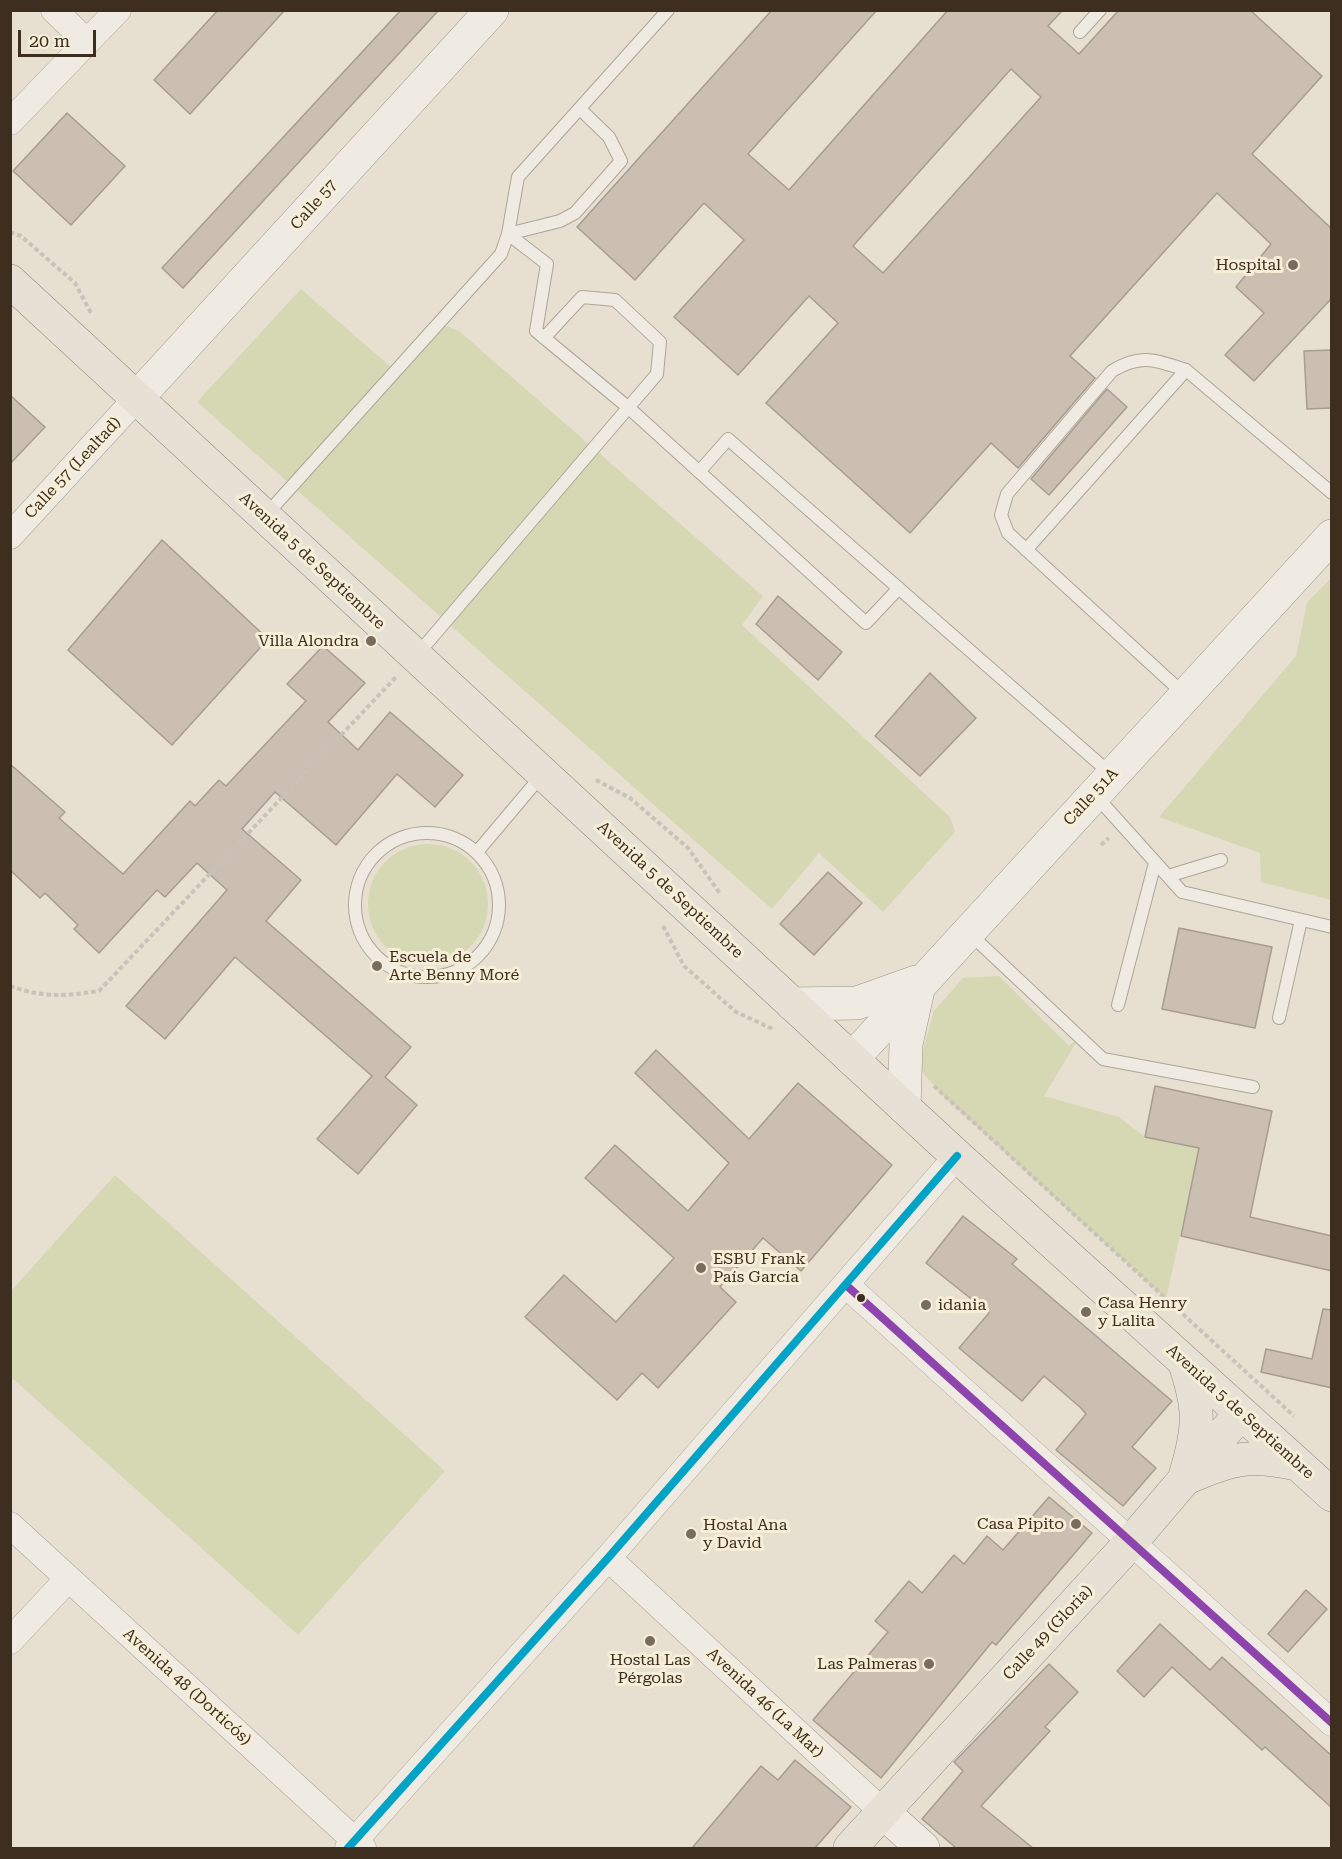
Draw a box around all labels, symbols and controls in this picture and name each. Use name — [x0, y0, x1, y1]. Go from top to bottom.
scale bar — [21, 18, 99, 56]
text: 20 m — [29, 30, 70, 51]
street label: Calle 57 — [287, 176, 341, 234]
place label: Hospital — [1215, 255, 1281, 275]
marker: Hospital — [1286, 258, 1300, 272]
street label: Calle 57 (Lealtad) — [21, 413, 125, 523]
street label: Avenida 5 de Septiembre — [235, 488, 389, 634]
place label: Villa Alondra — [258, 631, 359, 651]
marker: Villa Alondra — [364, 634, 378, 648]
street label: Calle 51A — [1059, 764, 1123, 830]
street label: Avenida 5 de Septiembre — [593, 817, 747, 963]
place label: Escuela de Arte Benny Moré — [389, 947, 519, 985]
marker: Escuela de Arte Benny Moré — [370, 959, 384, 973]
place label: ESBU Frank País García — [713, 1249, 806, 1287]
marker: ESBU Frank País García — [694, 1261, 708, 1275]
unlabelled marker — [855, 1292, 867, 1304]
place label: Casa Henry y Lalita — [1098, 1293, 1187, 1331]
place label: idania — [938, 1295, 986, 1315]
marker: idania — [919, 1298, 933, 1312]
marker: Casa Henry y Lalita — [1079, 1305, 1093, 1319]
street label: Avenida 5 de Septiembre — [1162, 1341, 1318, 1483]
place label: Casa Pipito — [977, 1514, 1064, 1534]
place label: Hostal Ana y David — [703, 1515, 787, 1553]
marker: Casa Pipito — [1069, 1517, 1083, 1531]
marker: Hostal Ana y David — [684, 1527, 698, 1541]
street label: Calle 49 (Gloria) — [999, 1582, 1097, 1684]
street label: Avenida 48 (Dorticós) — [119, 1624, 255, 1750]
marker: Hostal Las Pérgolas — [643, 1634, 657, 1648]
street label: Avenida 46 (La Mar) — [703, 1644, 827, 1762]
place label: Hostal Las Pérgolas — [610, 1650, 690, 1688]
place label: Las Palmeras — [817, 1654, 917, 1674]
marker: Las Palmeras — [922, 1657, 936, 1671]

